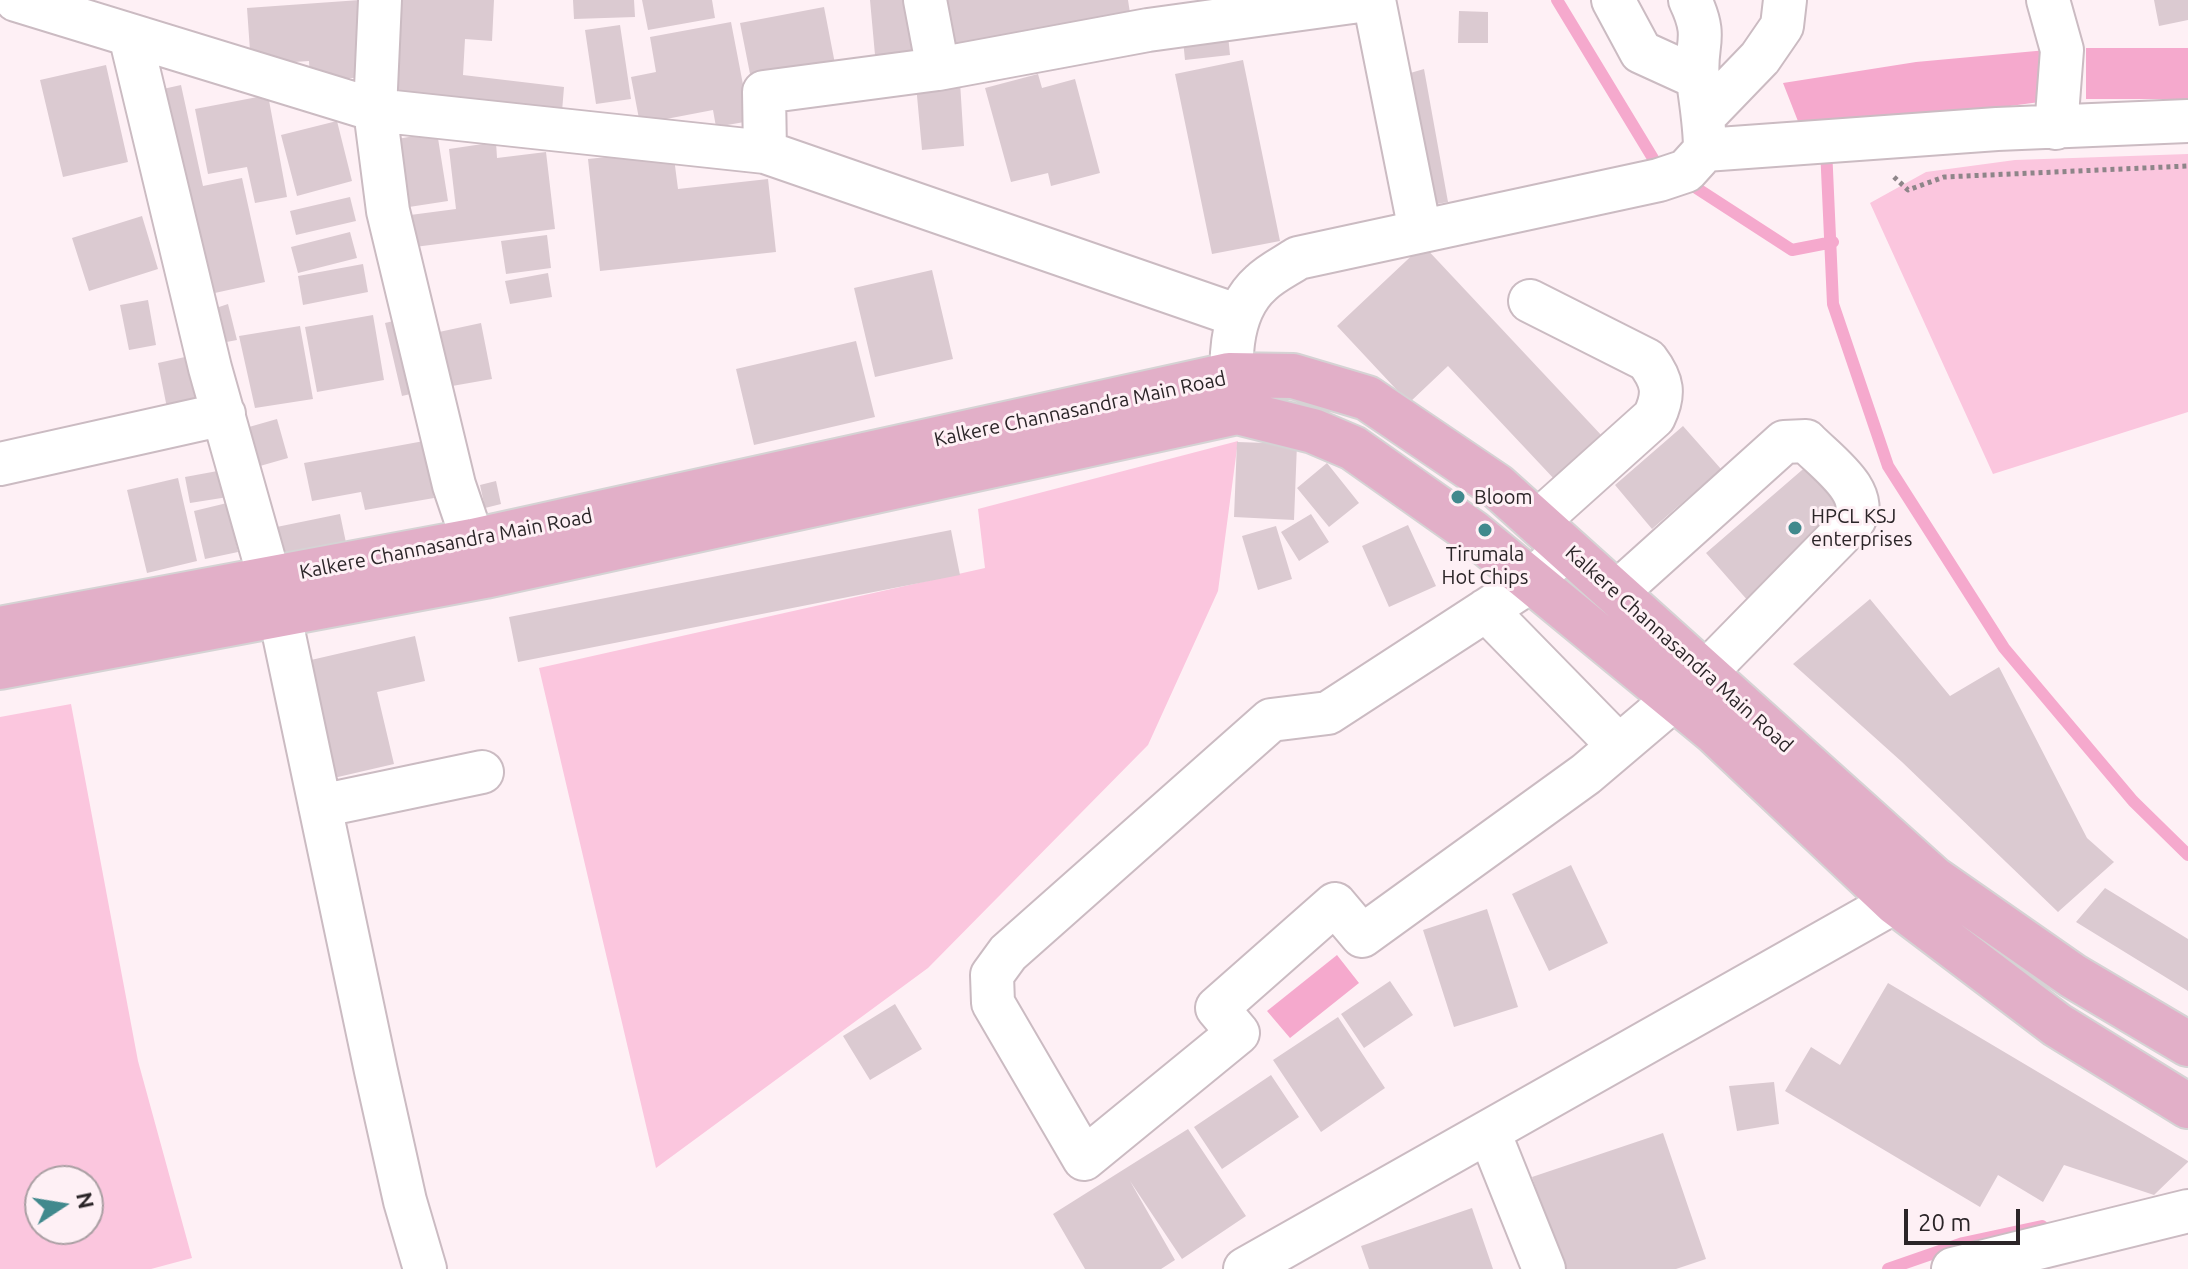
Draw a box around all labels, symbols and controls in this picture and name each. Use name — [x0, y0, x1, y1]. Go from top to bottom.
street label: Kalkere Channasandra Main Road — [932, 366, 1228, 452]
place label: Bloom — [1474, 485, 1533, 509]
marker: Bloom — [1449, 488, 1467, 506]
street label: Kalkere Channasandra Main Road — [298, 504, 594, 584]
place label: HPCL KSJ enterprises — [1811, 504, 1912, 551]
marker: HPCL KSJ enterprises — [1786, 519, 1804, 537]
marker: Tirumala Hot Chips — [1476, 521, 1494, 539]
street label: Kalkere Channasandra Main Road — [1560, 540, 1798, 758]
place label: Tirumala Hot Chips — [1442, 542, 1528, 589]
north arrow — [24, 1165, 104, 1245]
text: N — [72, 1190, 100, 1211]
scale bar — [1908, 1193, 2024, 1243]
text: 20 m — [1918, 1209, 1971, 1236]

